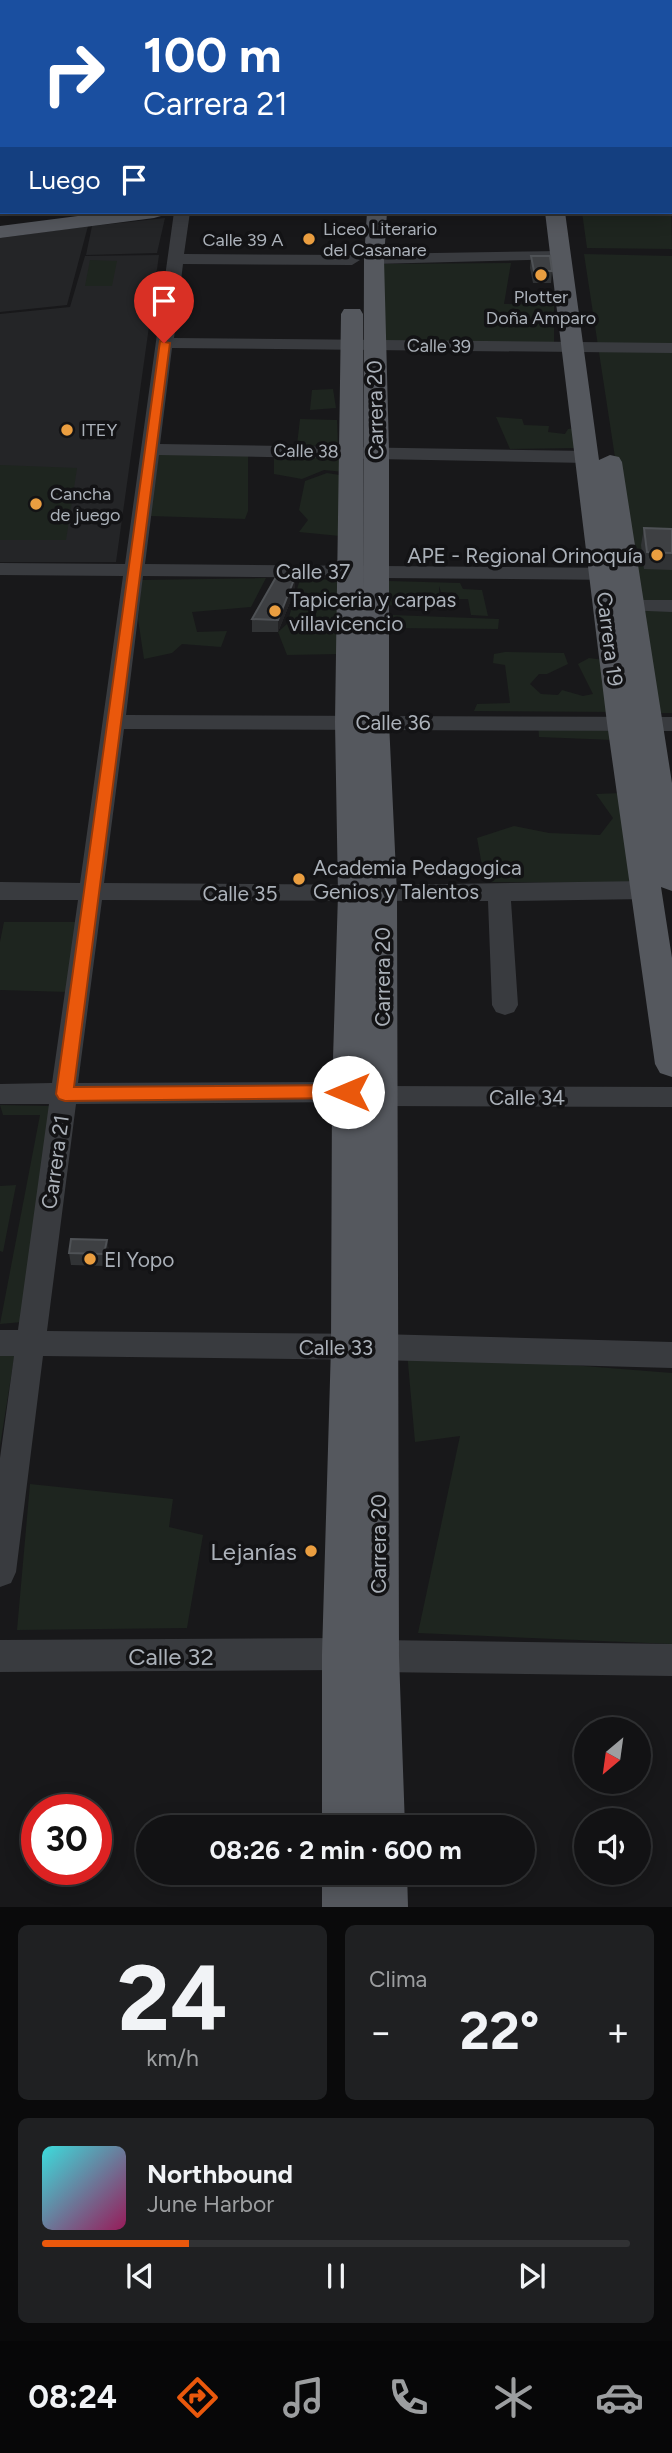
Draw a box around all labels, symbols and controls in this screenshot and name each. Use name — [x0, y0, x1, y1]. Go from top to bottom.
text: 100 m — [143, 25, 282, 84]
icon: right — [28, 28, 119, 119]
text: Carrera 21 — [143, 85, 288, 123]
icon: arrive — [115, 161, 153, 199]
text: Luego — [28, 164, 101, 196]
place label: Liceo Literario del Casanare — [323, 218, 437, 261]
street label: Calle 39 A — [203, 229, 283, 251]
marker: Liceo Literario del Casanare — [301, 231, 317, 247]
marker: Plotter Doña Amparo — [533, 267, 549, 283]
pin — [134, 271, 194, 343]
icon: arrive — [145, 282, 183, 320]
place label: Plotter Doña Amparo — [486, 286, 596, 329]
street label: Calle 39 — [407, 334, 471, 358]
street label: Carrera 20 — [362, 360, 388, 460]
place label: ITEY — [81, 419, 117, 441]
marker: ITEY — [59, 422, 75, 438]
street label: Calle 38 — [273, 439, 339, 463]
place label: Cancha de juego — [50, 483, 121, 526]
marker: Cancha de juego — [28, 496, 44, 512]
place label: APE - Regional Orinoquía — [407, 543, 643, 568]
marker: APE - Regional Orinoquía — [649, 547, 665, 563]
street label: Calle 37 — [276, 559, 350, 584]
place label: Tapiceria y carpas villavicencio — [289, 587, 456, 636]
street label: Carrera 19 — [592, 590, 628, 688]
marker: Tapiceria y carpas villavicencio — [267, 603, 283, 619]
street label: Calle 36 — [355, 710, 431, 735]
place label: Academia Pedagogica Genios y Talentos — [313, 855, 522, 904]
marker: Academia Pedagogica Genios y Talentos — [291, 871, 307, 887]
street label: Calle 35 — [202, 881, 278, 906]
street label: Carrera 20 — [370, 927, 395, 1027]
position arrow — [311, 1055, 385, 1129]
street label: Calle 34 — [489, 1085, 565, 1110]
street label: Carrera 21 — [36, 1113, 74, 1211]
place label: El Yopo — [104, 1247, 174, 1272]
marker: El Yopo — [82, 1251, 98, 1267]
street label: Calle 33 — [299, 1335, 373, 1360]
street label: Carrera 20 — [366, 1494, 391, 1594]
place label: Lejanías — [210, 1537, 297, 1566]
marker: Lejanías — [303, 1543, 319, 1559]
street label: Calle 32 — [128, 1642, 214, 1671]
north arrow — [574, 1717, 651, 1794]
map controls — [574, 1717, 651, 1885]
speed limit sign: 30 — [21, 1794, 112, 1885]
button: sound — [574, 1808, 651, 1885]
text: 08:26 · 2 min · 600 m — [209, 1834, 462, 1866]
text: 24 — [117, 1944, 228, 2053]
text: Clima — [369, 1965, 427, 1993]
text: 22° — [460, 2000, 539, 2062]
text: − — [369, 2009, 393, 2055]
text: + — [606, 2009, 630, 2055]
text: km/h — [146, 2044, 199, 2072]
text: Northbound — [147, 2158, 293, 2190]
text: June Harbor — [147, 2190, 274, 2218]
icon: previous — [121, 2257, 159, 2295]
icon: pause — [317, 2257, 355, 2295]
icon: next — [513, 2257, 551, 2295]
icon: directions — [173, 2373, 222, 2422]
icon: music — [279, 2373, 328, 2422]
icon: phone — [384, 2373, 433, 2422]
icon: climate — [489, 2373, 538, 2422]
icon: car — [595, 2373, 644, 2422]
text: 08:24 — [28, 2378, 117, 2416]

